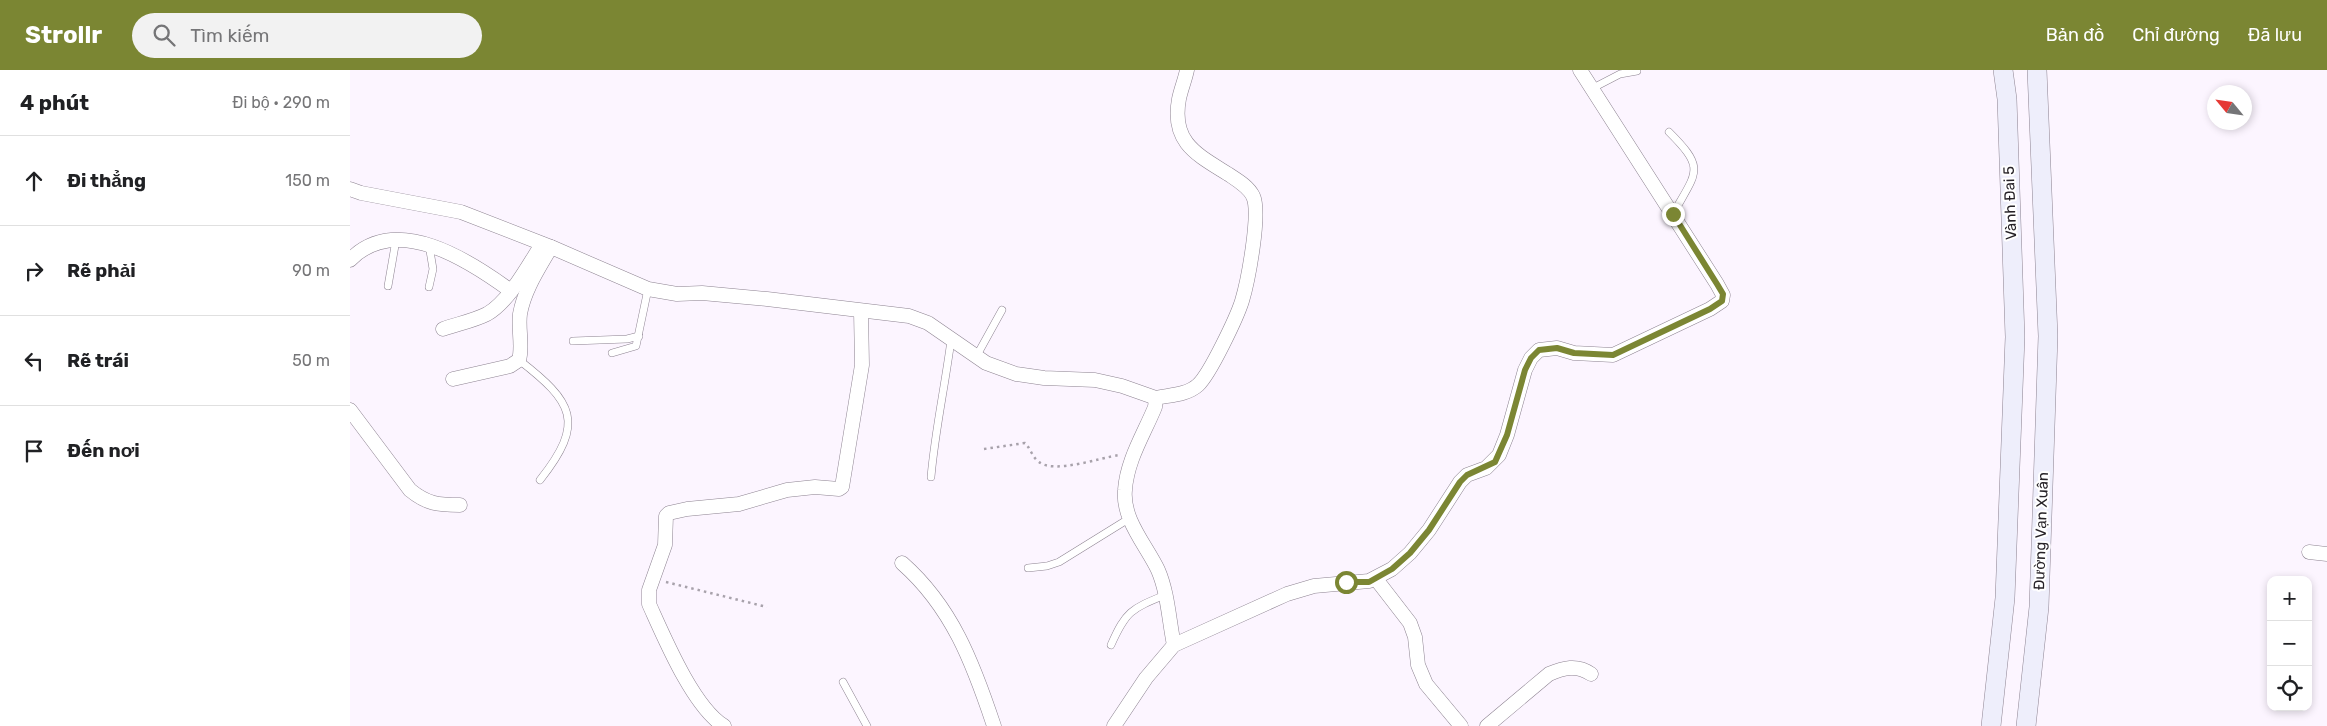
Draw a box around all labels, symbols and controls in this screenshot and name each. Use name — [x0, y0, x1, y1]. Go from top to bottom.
search box — [132, 13, 482, 58]
text: Strollr — [25, 21, 102, 49]
icon: search — [150, 21, 178, 49]
text: Tìm kiếm — [190, 24, 269, 47]
text: Bản đồ — [2046, 24, 2104, 46]
text: Chỉ đường — [2132, 24, 2220, 46]
text: Đã lưu — [2248, 24, 2302, 46]
north arrow — [2207, 85, 2252, 130]
text: 4 phút — [20, 90, 89, 115]
text: Đi bộ · 290 m — [232, 93, 330, 112]
street label: Vành Đai 5 — [2000, 166, 2020, 240]
icon: ahead — [20, 167, 48, 195]
text: Đi thẳng — [67, 169, 146, 192]
text: 150 m — [285, 171, 330, 190]
route end — [1662, 203, 1685, 226]
icon: right — [20, 257, 48, 285]
text: Rẽ phải — [67, 259, 136, 282]
text: 90 m — [292, 261, 330, 280]
icon: left — [20, 347, 48, 375]
text: Rẽ trái — [67, 349, 129, 372]
text: 50 m — [292, 351, 330, 370]
icon: arrive — [20, 437, 48, 465]
text: Đến nơi — [67, 439, 140, 462]
street label: Đường Vạn Xuân — [2030, 472, 2052, 590]
route start — [1335, 571, 1358, 594]
map controls — [2267, 576, 2312, 711]
button: + — [2267, 576, 2312, 621]
button: − — [2267, 621, 2312, 666]
button: locate — [2267, 666, 2312, 711]

